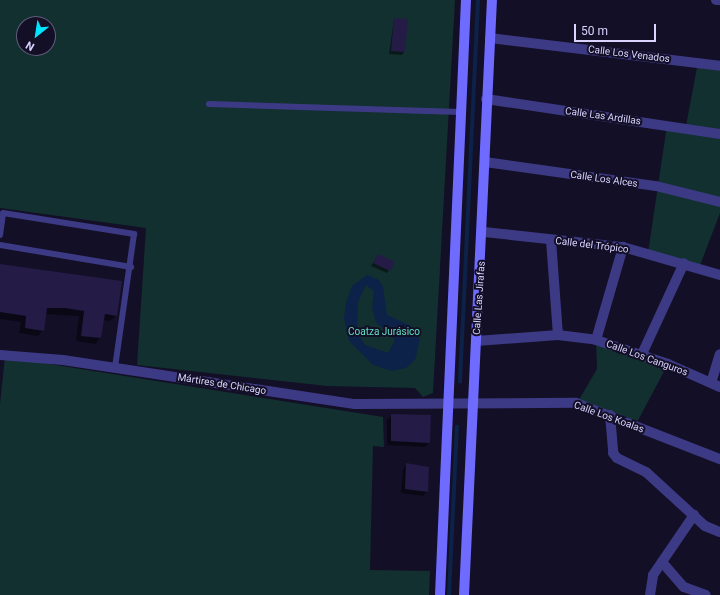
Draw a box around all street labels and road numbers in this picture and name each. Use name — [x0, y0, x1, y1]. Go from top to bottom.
street label: Calle Los Venados — [587, 43, 671, 65]
street label: Calle Las Ardillas — [564, 105, 642, 127]
street label: Calle Los Alces — [570, 168, 638, 190]
street label: Calle del Trópico — [555, 235, 629, 255]
street label: Calle Las Jirafas — [470, 261, 488, 335]
street label: Calle Los Canguros — [605, 338, 689, 378]
street label: Mártires de Chicago — [177, 371, 267, 397]
street label: Calle Los Koalas — [572, 399, 646, 435]

